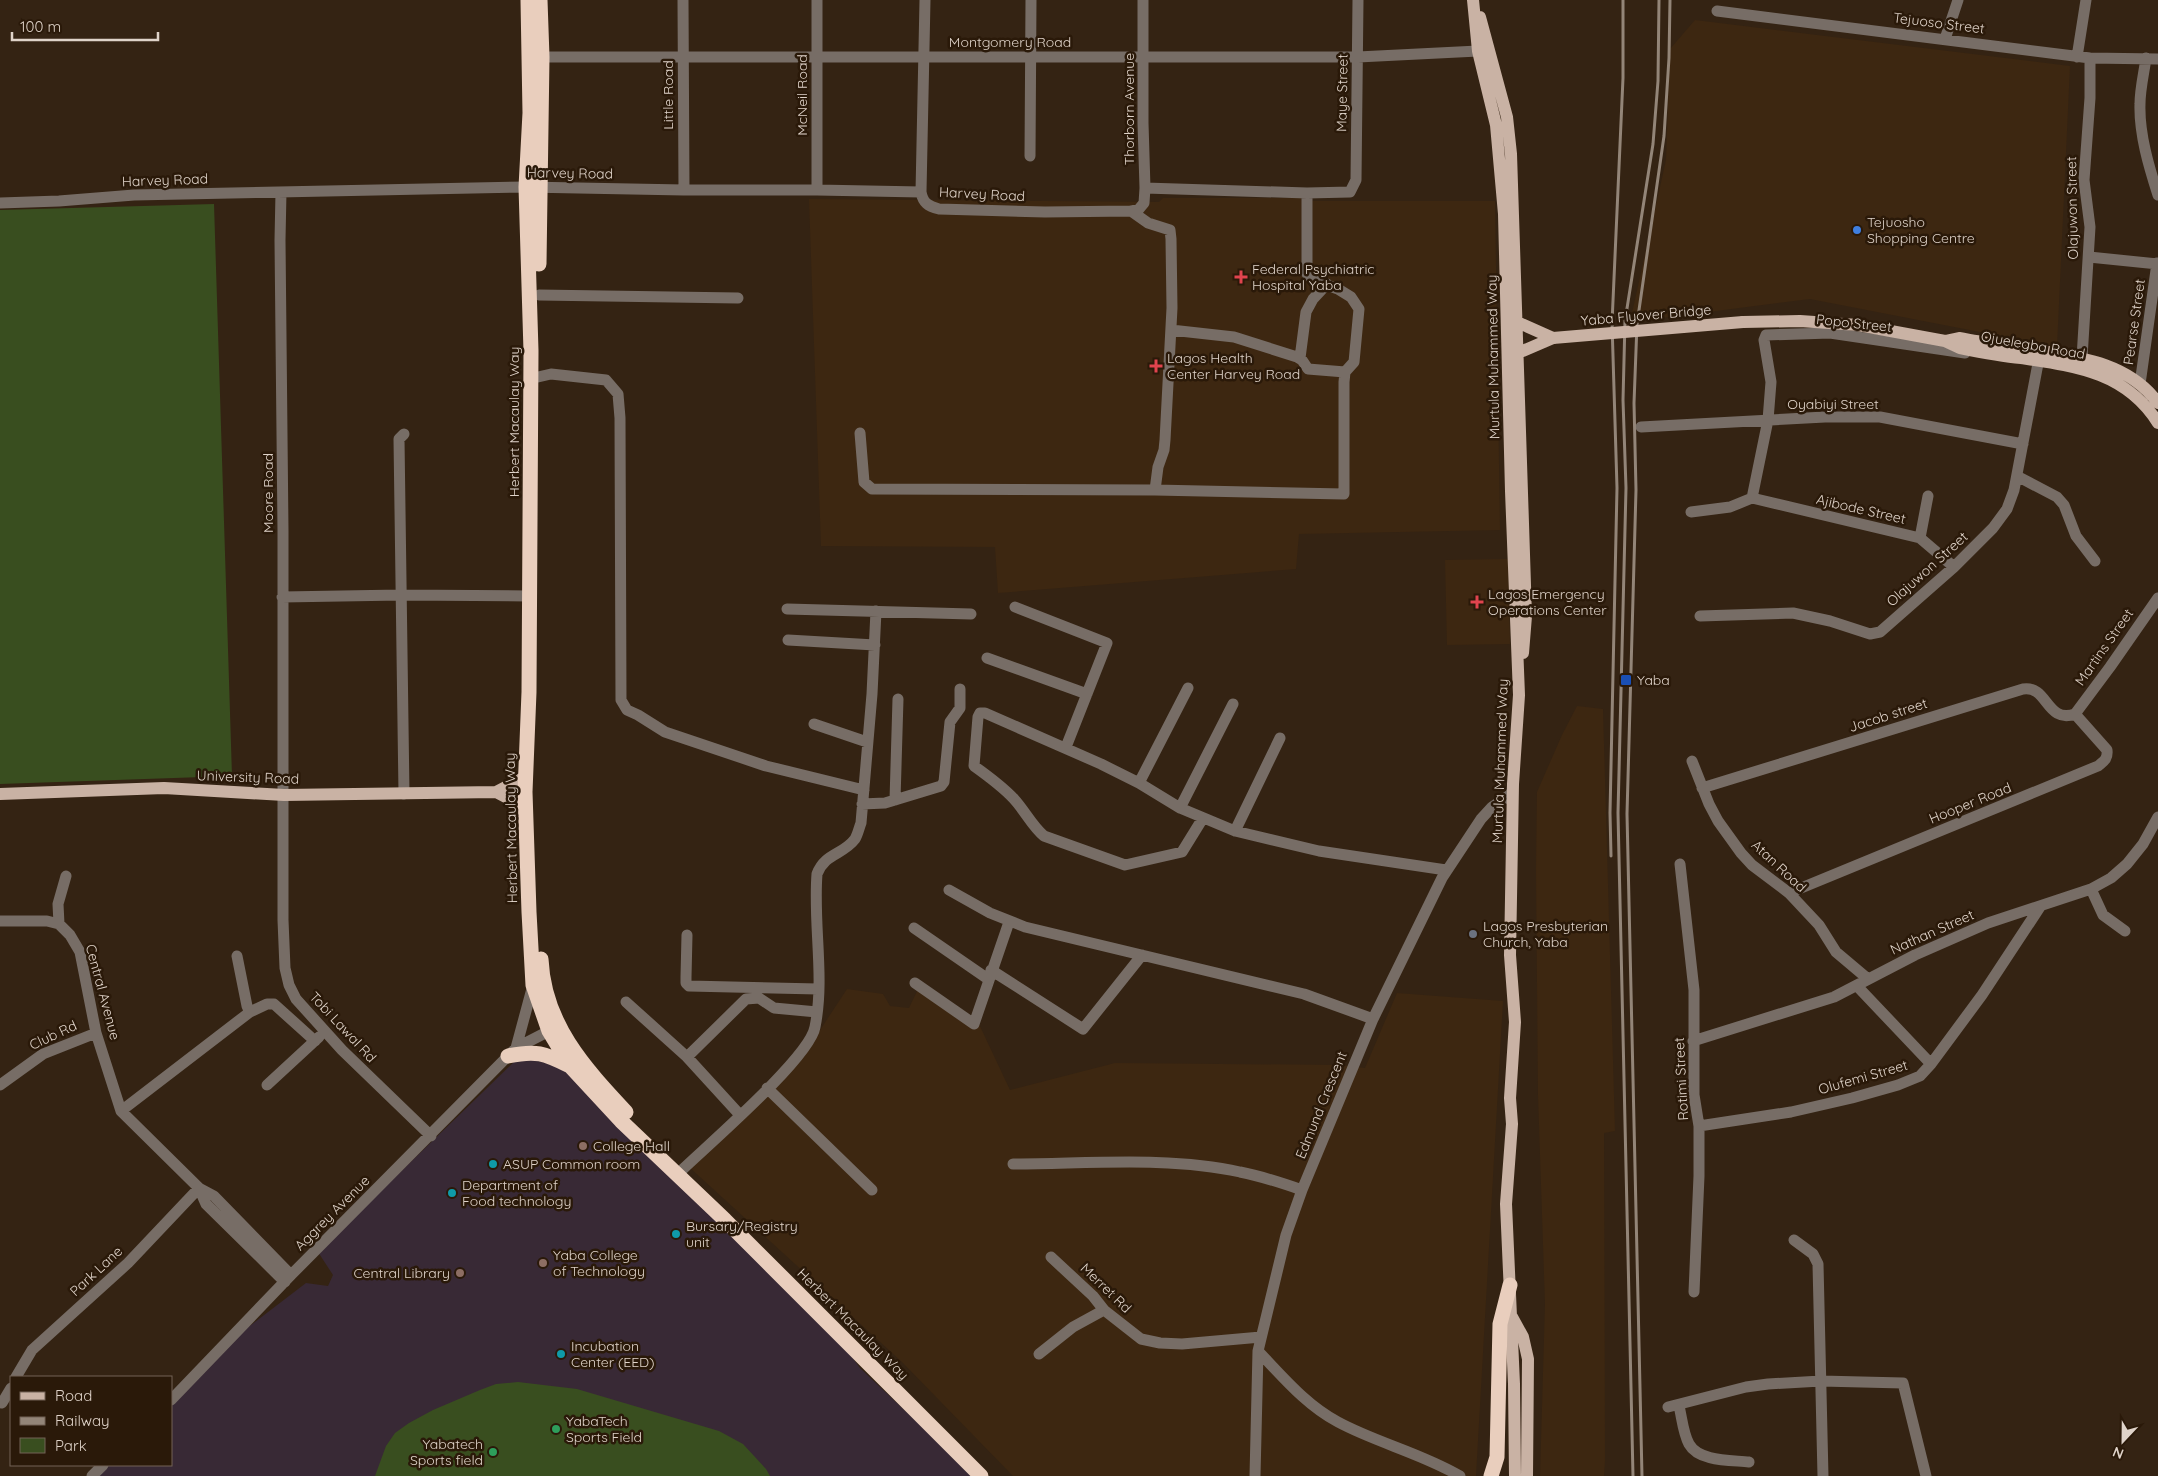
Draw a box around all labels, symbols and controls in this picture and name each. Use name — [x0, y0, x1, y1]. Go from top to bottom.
street label: Tejuoso Street — [1892, 8, 1986, 38]
scale bar — [12, 10, 159, 42]
text: 100 m — [20, 17, 61, 36]
street label: Montgomery Road — [949, 33, 1071, 51]
street label: Thorborn Avenue — [1120, 53, 1138, 165]
street label: McNeil Road — [793, 54, 811, 136]
street label: Maye Street — [1332, 54, 1352, 132]
street label: Little Road — [659, 60, 677, 130]
street label: Olajuwon Street — [2062, 156, 2082, 260]
street label: Harvey Road — [527, 163, 613, 183]
street label: Harvey Road — [122, 169, 208, 191]
street label: Harvey Road — [938, 183, 1026, 205]
place label: Tejuosho Shopping Centre — [1867, 213, 1975, 247]
marker: Tejuosho Shopping Centre — [1851, 224, 1863, 236]
place label: Federal Psychiatric Hospital Yaba — [1252, 260, 1375, 294]
marker: Federal Psychiatric Hospital Yaba — [1234, 270, 1248, 284]
street label: Murtula Muhammed Way — [1483, 274, 1503, 440]
street label: Pearse Street — [2119, 278, 2149, 366]
street label: Yaba Flyover Bridge — [1580, 300, 1712, 330]
street label: Popo Street — [1815, 310, 1893, 336]
street label: Ojuelegba Road — [1979, 327, 2087, 363]
street label: Herbert Macaulay Way — [505, 347, 523, 497]
place label: Lagos Health Center Harvey Road — [1167, 349, 1300, 383]
marker: Lagos Health Center Harvey Road — [1149, 359, 1163, 373]
street label: Oyabiyi Street — [1787, 395, 1879, 413]
street label: Moore Road — [259, 453, 277, 533]
street label: Ajibode Street — [1815, 490, 1908, 528]
street label: Olajuwon Street — [1883, 528, 1972, 610]
place label: Lagos Emergency Operations Center — [1488, 585, 1607, 619]
marker: Lagos Emergency Operations Center — [1470, 595, 1484, 609]
street label: Martins Street — [2071, 605, 2137, 689]
place label: Yaba — [1637, 671, 1670, 689]
marker: Yaba — [1619, 673, 1633, 687]
street label: Murtula Muhammed Way — [1488, 678, 1512, 844]
street label: Jacob street — [1846, 694, 1930, 736]
street label: Herbert Macaulay Way — [501, 753, 521, 903]
street label: University Road — [196, 766, 300, 788]
street label: Hooper Road — [1926, 778, 2014, 828]
street label: Atan Road — [1748, 836, 1810, 896]
street label: Nathan Street — [1887, 905, 1977, 959]
place label: Lagos Presbyterian Church, Yaba — [1483, 917, 1608, 951]
marker: Lagos Presbyterian Church, Yaba — [1467, 928, 1479, 940]
street label: Central Avenue — [82, 942, 124, 1042]
street label: Tobi Lawal Rd — [306, 988, 380, 1066]
street label: Club Rd — [26, 1016, 80, 1054]
street label: Rotimi Street — [1670, 1037, 1692, 1121]
street label: Edmund Crescent — [1291, 1048, 1351, 1161]
street label: Olufemi Street — [1816, 1056, 1910, 1098]
place label: College Hall — [593, 1137, 670, 1155]
marker: College Hall — [577, 1140, 589, 1152]
place label: ASUP Common room — [503, 1155, 640, 1173]
marker: ASUP Common room — [487, 1158, 499, 1170]
street label: Aggrey Avenue — [291, 1172, 373, 1254]
place label: Department of Food technology — [462, 1176, 572, 1210]
marker: Department of Food technology — [446, 1187, 458, 1199]
place label: Bursary/Registry unit — [686, 1217, 798, 1251]
marker: Bursary/Registry unit — [670, 1228, 682, 1240]
street label: Park Lane — [66, 1242, 126, 1300]
place label: Yaba College of Technology — [553, 1246, 645, 1280]
marker: Yaba College of Technology — [537, 1257, 549, 1269]
street label: Merret Rd — [1077, 1259, 1135, 1317]
place label: Central Library — [353, 1264, 450, 1282]
street label: Herbert Macaulay Way — [793, 1264, 913, 1384]
marker: Central Library — [454, 1267, 466, 1279]
place label: Incubation Center (EED) — [571, 1337, 654, 1371]
marker: Incubation Center (EED) — [555, 1348, 567, 1360]
legend — [10, 1376, 172, 1466]
text: Road — [55, 1386, 92, 1405]
text: Railway — [55, 1411, 110, 1430]
place label: YabaTech Sports Field — [566, 1412, 642, 1446]
north arrow — [2098, 1416, 2148, 1466]
marker: YabaTech Sports Field — [550, 1423, 562, 1435]
place label: Yabatech Sports field — [410, 1435, 483, 1469]
text: Park — [55, 1436, 87, 1455]
text: N — [2110, 1443, 2126, 1463]
marker: Yabatech Sports field — [487, 1446, 499, 1458]

